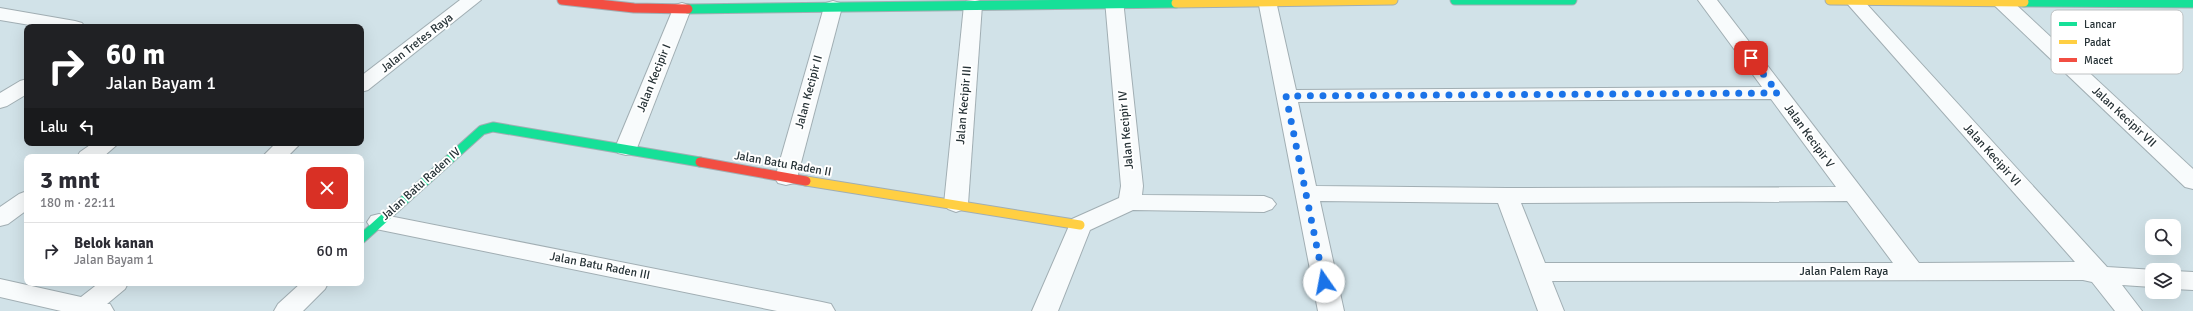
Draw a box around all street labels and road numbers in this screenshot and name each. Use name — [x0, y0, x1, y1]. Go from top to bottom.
street label: Jalan Tretes Raya — [378, 10, 456, 76]
street label: Jalan Kecipir I — [634, 42, 674, 114]
street label: Jalan Kecipir II — [792, 54, 826, 130]
street label: Jalan Kecipir III — [953, 65, 975, 145]
street label: Jalan Kecipir VII — [2089, 83, 2159, 151]
street label: Jalan Kecipir IV — [1115, 90, 1137, 170]
street label: Jalan Kecipir V — [1781, 101, 1837, 171]
street label: Jalan Kecipir VI — [1960, 121, 2024, 189]
street label: Jalan Batu Raden IV — [378, 144, 464, 224]
street label: Jalan Batu Raden II — [733, 148, 833, 180]
street label: Jalan Batu Raden III — [549, 249, 651, 283]
street label: Jalan Palem Raya — [1800, 264, 1888, 279]

